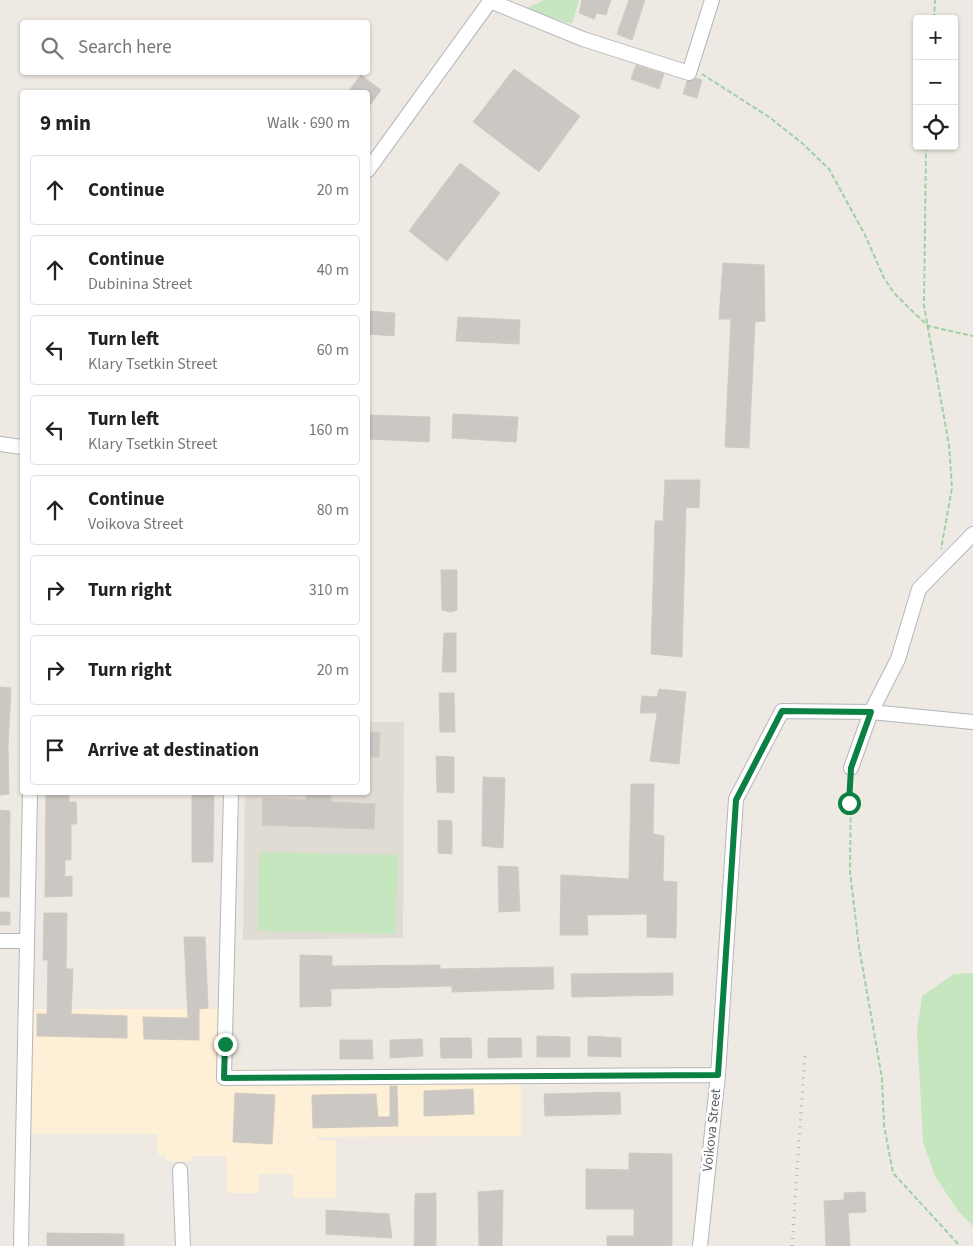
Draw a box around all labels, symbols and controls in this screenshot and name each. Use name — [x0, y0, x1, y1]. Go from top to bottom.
map controls — [913, 15, 958, 150]
button: + — [913, 15, 958, 60]
search box — [20, 20, 370, 75]
icon: search — [38, 34, 66, 62]
text: Search here — [78, 34, 172, 61]
button: − — [913, 60, 958, 105]
button: locate — [913, 105, 958, 150]
text: 9 min — [40, 108, 91, 138]
text: Walk · 690 m — [267, 112, 350, 134]
icon: ahead — [41, 176, 69, 204]
text: Continue — [88, 177, 165, 204]
text: 20 m — [317, 179, 349, 201]
text: Continue — [88, 246, 165, 273]
icon: ahead — [41, 256, 69, 284]
text: 40 m — [317, 259, 349, 281]
text: Dubinina Street — [88, 273, 192, 295]
text: Turn left — [88, 326, 159, 353]
icon: left — [41, 336, 69, 364]
text: 60 m — [317, 339, 349, 361]
text: Klary Tsetkin Street — [88, 353, 217, 375]
text: Turn left — [88, 406, 159, 433]
icon: left — [41, 416, 69, 444]
text: 160 m — [309, 419, 349, 441]
text: Klary Tsetkin Street — [88, 433, 217, 455]
text: Continue — [88, 486, 165, 513]
icon: ahead — [41, 496, 69, 524]
text: 80 m — [317, 499, 349, 521]
text: Voikova Street — [88, 513, 183, 535]
icon: right — [41, 576, 69, 604]
text: Turn right — [88, 577, 172, 604]
text: 310 m — [309, 579, 349, 601]
icon: right — [41, 656, 69, 684]
text: Turn right — [88, 657, 172, 684]
text: 20 m — [317, 659, 349, 681]
icon: arrive — [41, 736, 69, 764]
text: Arrive at destination — [88, 737, 259, 764]
route start — [838, 792, 861, 815]
route end — [214, 1033, 237, 1056]
street label: Voikova Street — [698, 1087, 726, 1173]

